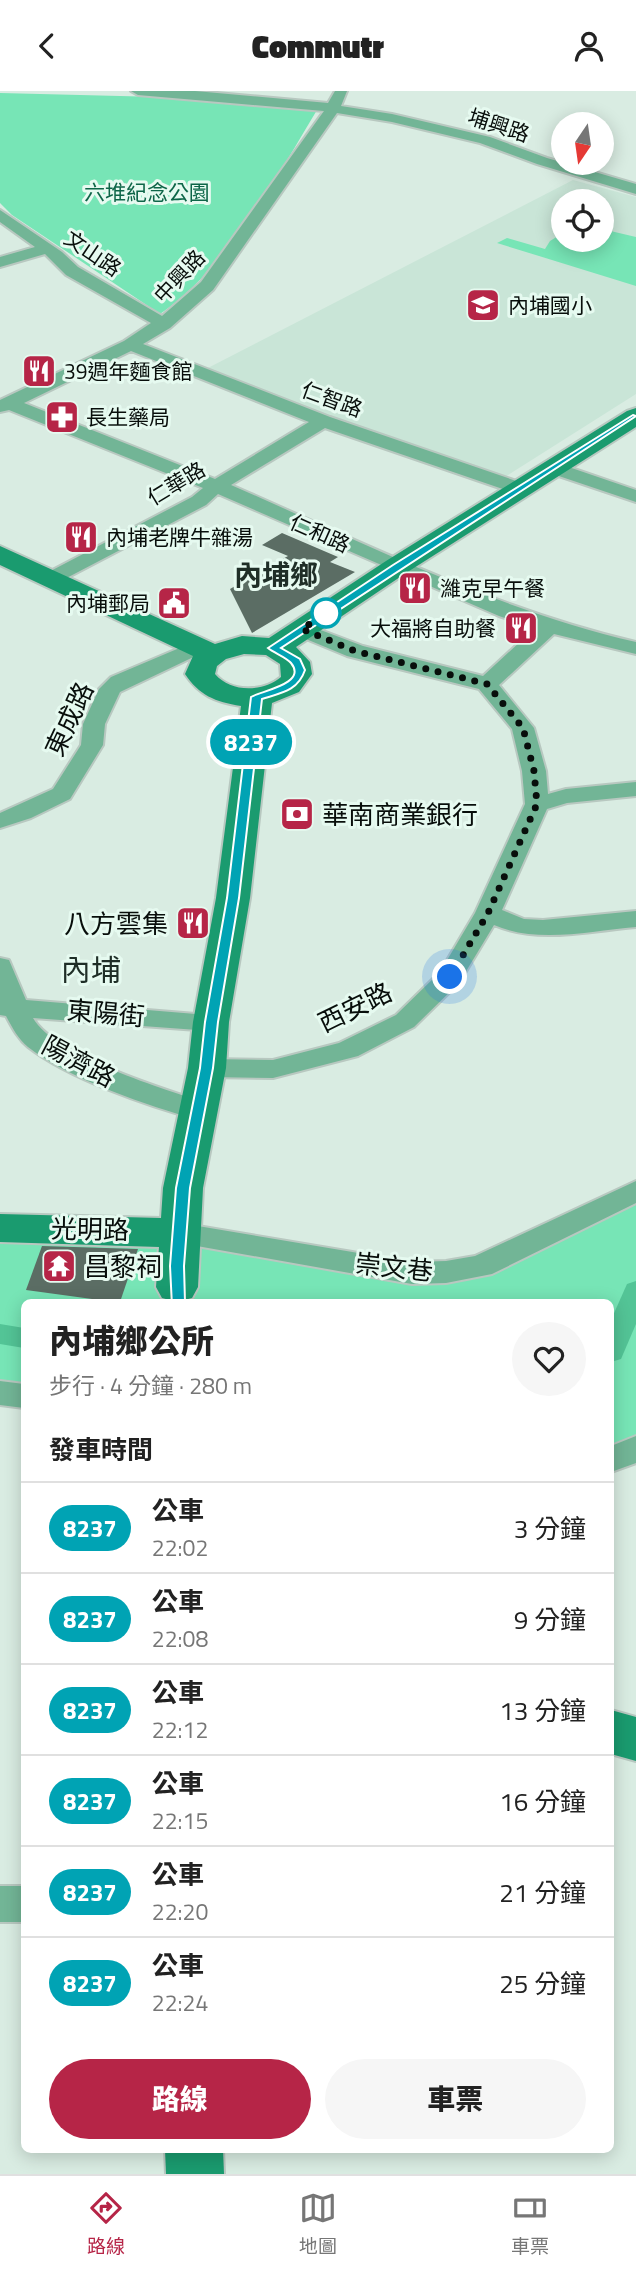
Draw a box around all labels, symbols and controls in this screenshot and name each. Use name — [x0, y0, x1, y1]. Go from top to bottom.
text: Commutr — [252, 22, 384, 70]
icon: back — [28, 27, 66, 65]
icon: person — [570, 27, 608, 65]
street label: 埔興路 — [464, 100, 534, 150]
north arrow — [551, 112, 614, 175]
map controls — [551, 112, 614, 252]
park label: 六堆紀念公園 — [84, 176, 210, 208]
button: locate — [551, 189, 614, 252]
street label: 文山路 — [58, 222, 128, 284]
street label: 中興路 — [146, 242, 212, 310]
school or university icon: 內埔國小 — [464, 286, 502, 324]
place label: 內埔國小 — [508, 289, 592, 321]
restaurant icon: 39週年麵食館 — [20, 352, 58, 390]
place label: 39週年麵食館 — [64, 355, 193, 387]
street label: 仁智路 — [297, 373, 367, 425]
pharmacy icon: 長生藥局 — [43, 398, 81, 436]
place label: 長生藥局 — [86, 401, 170, 433]
street label: 仁華路 — [141, 453, 211, 513]
street label: 仁和路 — [285, 506, 355, 560]
restaurant icon: 內埔老牌牛雜湯 — [62, 518, 100, 556]
place label: 內埔老牌牛雜湯 — [106, 521, 253, 553]
district label: 內埔鄉 — [234, 553, 318, 596]
restaurant icon: 濰克早午餐 — [396, 569, 434, 607]
place label: 濰克早午餐 — [440, 572, 545, 604]
public building icon: 內埔郵局 — [155, 584, 193, 622]
place label: 內埔郵局 — [66, 587, 150, 619]
unlabelled marker — [311, 598, 341, 628]
restaurant icon: 大福將自助餐 — [502, 609, 540, 647]
place label: 大福將自助餐 — [370, 612, 496, 644]
street label: 東成路 — [35, 675, 103, 763]
line badge: 8237 — [202, 719, 300, 765]
text: 8237 — [224, 724, 278, 760]
bank icon: 華南商業銀行 — [278, 795, 316, 833]
place label: 華南商業銀行 — [322, 795, 478, 834]
place label: 八方雲集 — [64, 904, 168, 943]
restaurant icon: 八方雲集 — [174, 904, 212, 942]
district label: 內埔 — [61, 947, 121, 993]
your location — [432, 959, 467, 994]
street label: 西安路 — [311, 972, 399, 1042]
street label: 東陽街 — [65, 990, 147, 1036]
street label: 陽濟路 — [35, 1025, 123, 1097]
street label: 光明路 — [51, 1209, 129, 1249]
street label: 崇文巷 — [353, 1244, 435, 1290]
temple icon: 昌黎祠 — [40, 1247, 78, 1285]
place label: 昌黎祠 — [84, 1247, 162, 1286]
text: 內埔鄉公所 — [49, 1316, 214, 1366]
button: heart — [512, 1322, 586, 1396]
text: 步行 · 4 分鐘 · 280 m — [49, 1368, 252, 1403]
text: 發車時間 — [49, 1430, 153, 1469]
text: 公車 — [152, 1491, 204, 1530]
text: 3 分鐘 — [514, 1509, 586, 1548]
text: 8237 — [63, 1510, 117, 1546]
text: 22:02 — [152, 1530, 208, 1565]
text: 公車 — [152, 1582, 204, 1621]
text: 9 分鐘 — [514, 1600, 586, 1639]
text: 8237 — [63, 1601, 117, 1637]
text: 22:08 — [152, 1621, 208, 1656]
text: 公車 — [152, 1673, 204, 1712]
text: 13 分鐘 — [499, 1691, 586, 1730]
text: 8237 — [63, 1692, 117, 1728]
text: 22:12 — [152, 1712, 208, 1747]
text: 公車 — [152, 1764, 204, 1803]
text: 16 分鐘 — [499, 1782, 586, 1821]
text: 8237 — [63, 1783, 117, 1819]
text: 22:15 — [152, 1803, 208, 1838]
text: 公車 — [152, 1855, 204, 1894]
text: 21 分鐘 — [499, 1873, 586, 1912]
text: 8237 — [63, 1874, 117, 1910]
text: 22:20 — [152, 1894, 208, 1929]
text: 公車 — [152, 1946, 204, 1985]
text: 25 分鐘 — [499, 1964, 586, 2003]
text: 8237 — [63, 1965, 117, 2001]
text: 22:24 — [152, 1985, 208, 2020]
button: 路線 — [49, 2059, 311, 2139]
button: 車票 — [325, 2059, 586, 2139]
tab: 路線 — [87, 2189, 125, 2260]
tab: 地圖 — [299, 2189, 337, 2260]
tab: 車票 — [511, 2189, 549, 2260]

